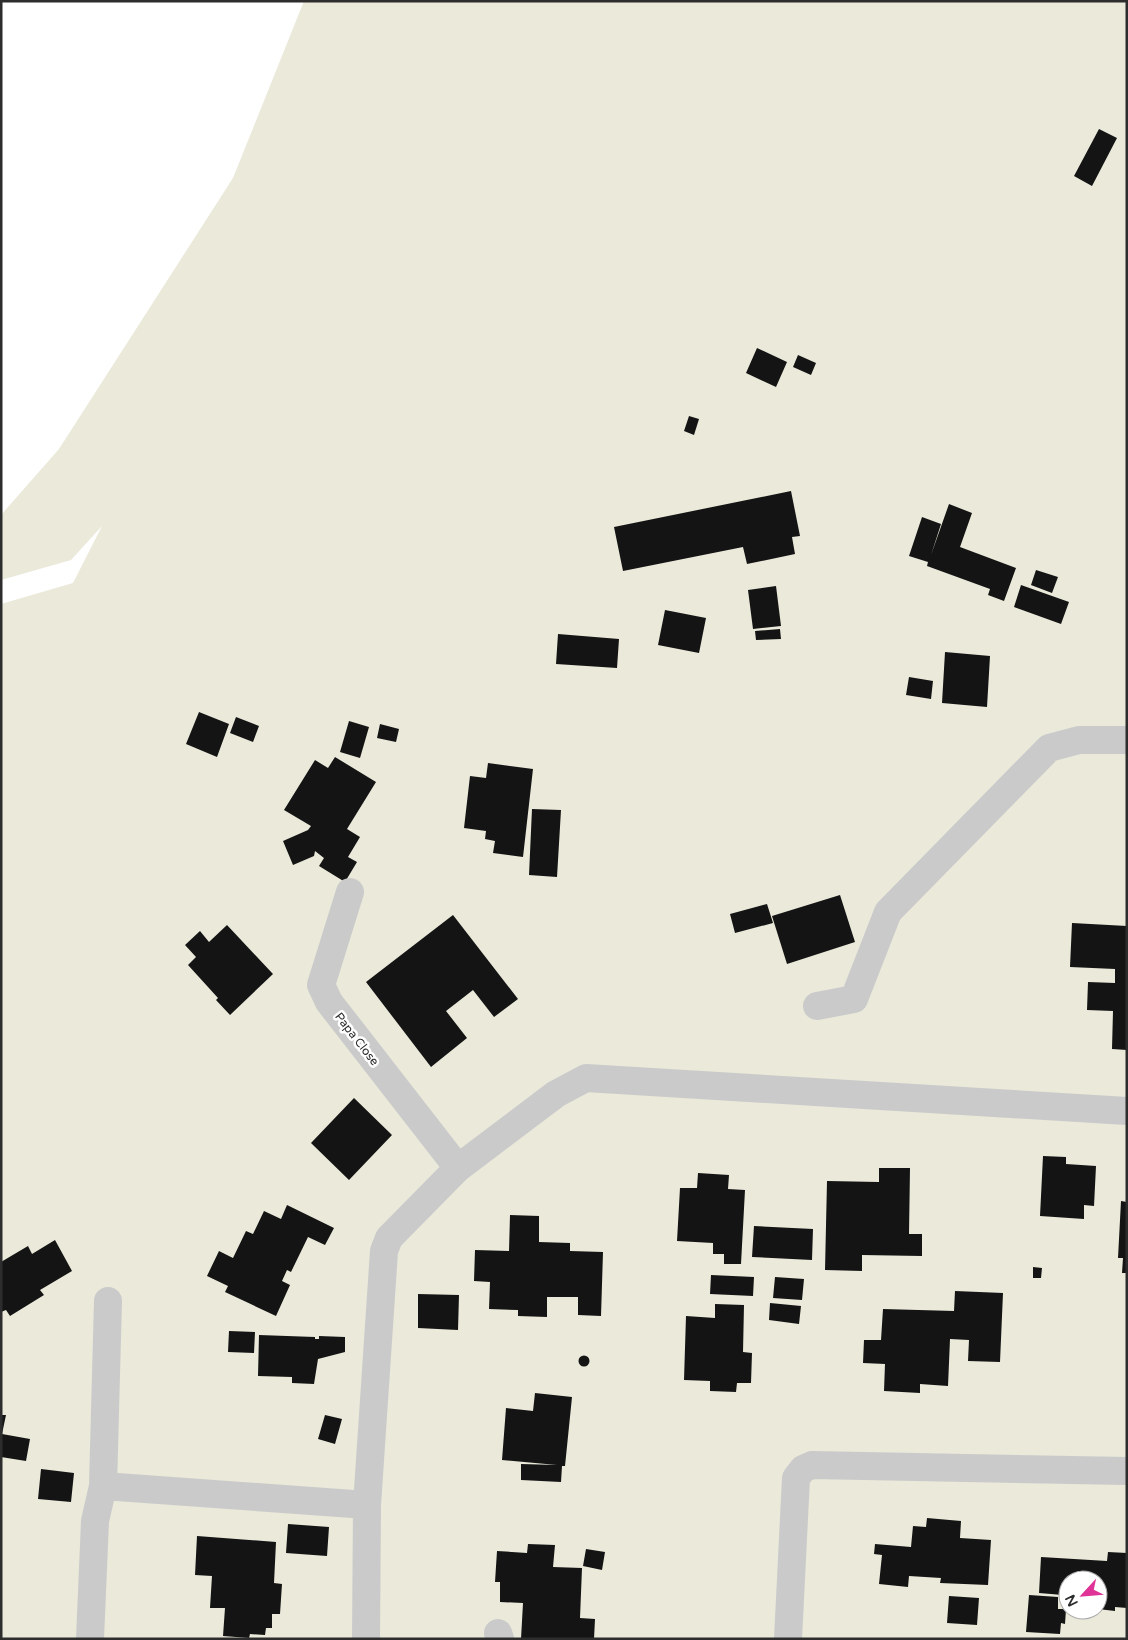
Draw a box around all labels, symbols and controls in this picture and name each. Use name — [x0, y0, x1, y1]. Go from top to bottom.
street label: Papa Close — [332, 1010, 382, 1068]
north arrow — [1058, 1570, 1108, 1620]
text: N — [1062, 1592, 1082, 1609]

